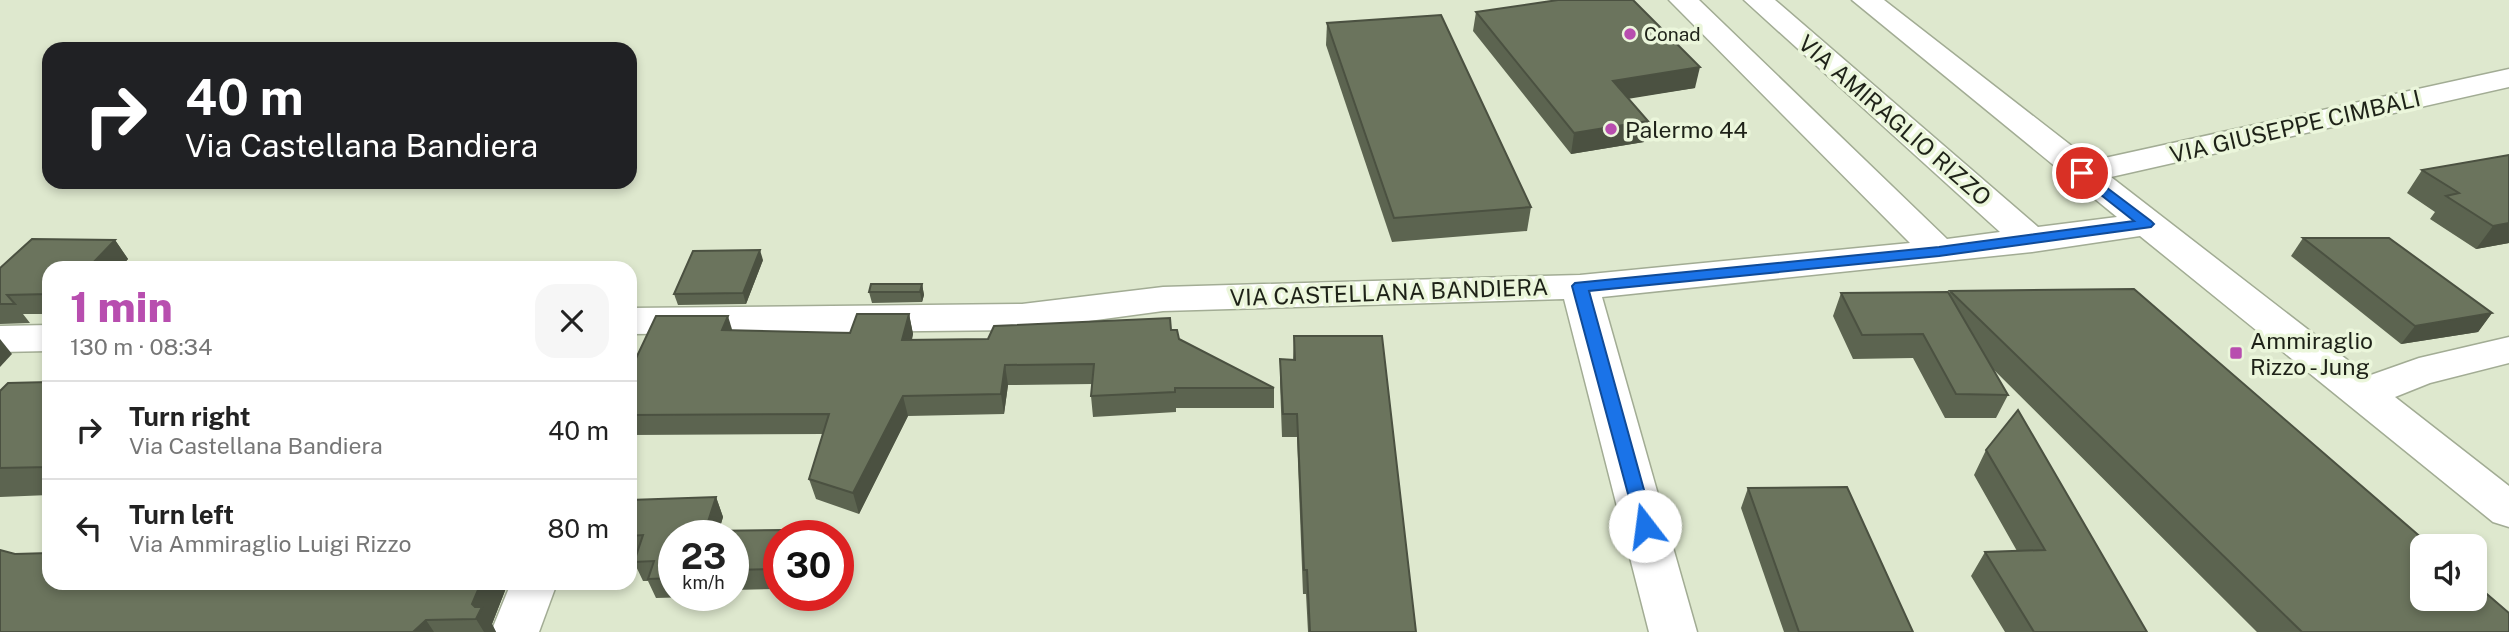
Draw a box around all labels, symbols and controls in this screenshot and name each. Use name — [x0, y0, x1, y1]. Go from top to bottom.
place label: Conad — [1644, 23, 1701, 45]
marker: Conad — [1622, 26, 1638, 42]
street label: VIA AMIRAGLIO RIZZO — [1793, 29, 1997, 211]
text: 40 m — [185, 68, 304, 126]
icon: right — [70, 70, 161, 161]
street label: VIA GIUSEPPE CIMBALI — [2167, 84, 2423, 168]
place label: Palermo 44 — [1625, 116, 1748, 143]
marker: Palermo 44 — [1603, 121, 1619, 137]
text: Via Castellana Bandiera — [185, 127, 538, 164]
pin — [2052, 143, 2112, 203]
icon: arrive — [2063, 154, 2101, 192]
street label: VIA CASTELLANA BANDIERA — [1229, 273, 1549, 311]
text: 1 min — [70, 282, 173, 331]
button: close — [535, 284, 609, 358]
place label: Ammiraglio Rizzo - Jung — [2250, 327, 2373, 380]
text: 130 m · 08:34 — [70, 333, 212, 360]
marker: Ammiraglio Rizzo - Jung — [2228, 345, 2244, 361]
text: Turn right — [129, 401, 251, 432]
icon: right — [70, 411, 108, 449]
text: 40 m — [548, 415, 609, 446]
text: Via Castellana Bandiera — [129, 432, 383, 459]
position arrow — [1608, 489, 1682, 563]
text: Turn left — [129, 499, 234, 530]
icon: left — [70, 509, 108, 547]
text: 80 m — [548, 513, 609, 544]
speed limit sign: 30 — [763, 520, 854, 611]
text: Via Ammiraglio Luigi Rizzo — [129, 530, 411, 557]
map controls — [2410, 534, 2487, 611]
button: sound — [2410, 534, 2487, 611]
text: 23 — [681, 536, 726, 577]
text: km/h — [682, 572, 725, 593]

